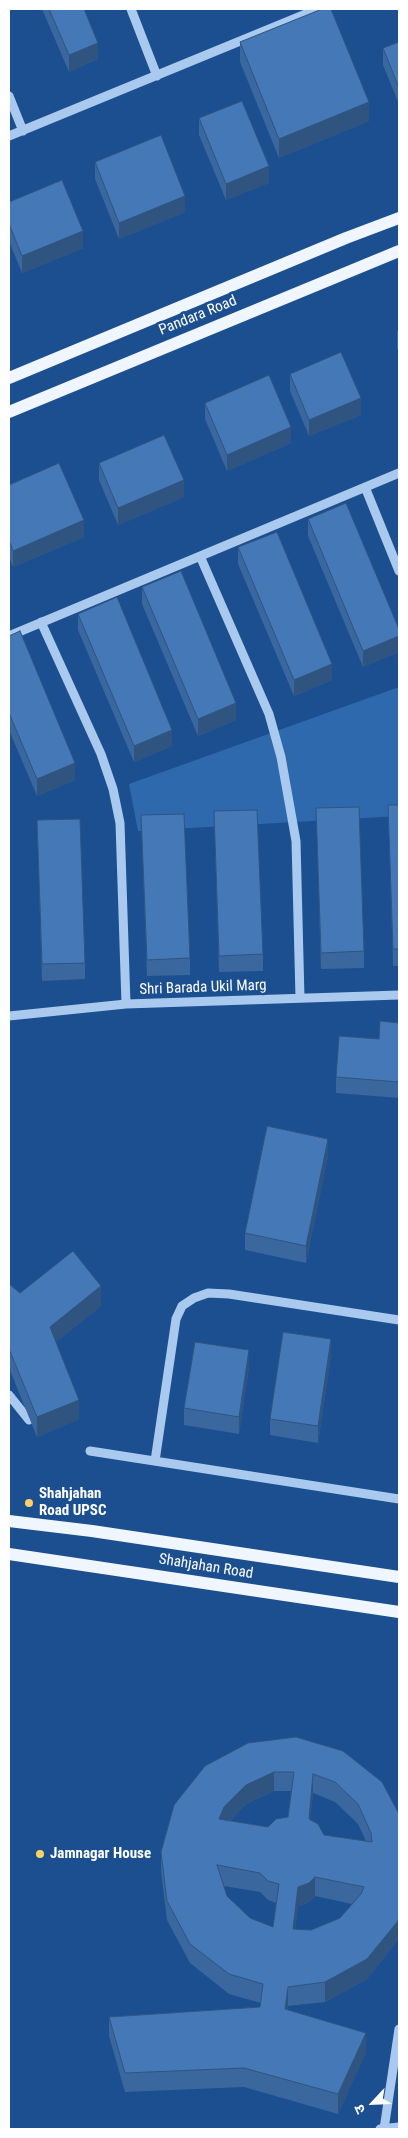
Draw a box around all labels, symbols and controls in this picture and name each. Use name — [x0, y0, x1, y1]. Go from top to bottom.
street label: Pandara Road — [156, 292, 240, 340]
street label: Shri Barada Ukil Marg — [139, 977, 267, 999]
place label: Shahjahan Road UPSC — [39, 1485, 106, 1520]
marker: Shahjahan Road UPSC — [23, 1497, 35, 1509]
street label: Shahjahan Road — [158, 1551, 254, 1583]
place label: Jamnagar House — [50, 1845, 151, 1863]
marker: Jamnagar House — [34, 1848, 46, 1860]
north arrow — [348, 2078, 398, 2128]
text: उ — [350, 2102, 368, 2116]

